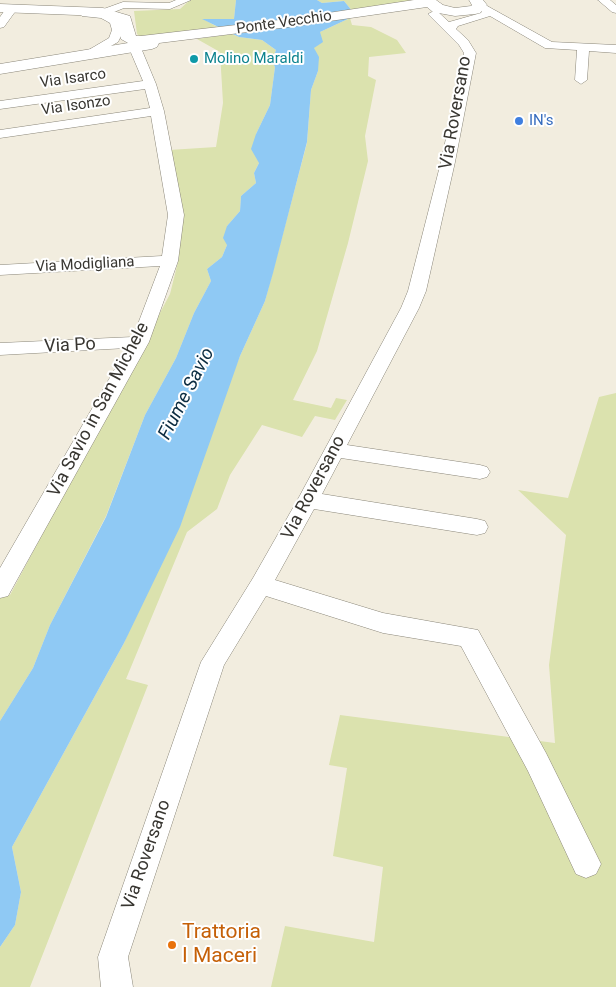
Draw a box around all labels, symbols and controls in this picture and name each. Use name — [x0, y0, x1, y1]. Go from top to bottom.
street label: Ponte Vecchio — [235, 7, 333, 39]
place label: Molino Maraldi — [204, 50, 303, 68]
marker: Molino Maraldi — [188, 53, 200, 65]
street label: Via Roversano — [435, 55, 477, 171]
street label: Via Isarco — [39, 65, 107, 93]
street label: Via Isonzo — [40, 92, 112, 120]
place label: IN's — [529, 112, 554, 130]
marker: IN's — [513, 115, 525, 127]
street label: Via Modigliana — [35, 253, 135, 277]
street label: Via Savio in San Michele — [44, 319, 154, 501]
street label: Via Po — [44, 334, 96, 358]
water label: Fiume Savio — [154, 344, 220, 444]
street label: Via Roversano — [278, 432, 350, 544]
street label: Via Roversano — [118, 797, 176, 913]
place label: Trattoria I Maceri — [182, 920, 261, 970]
marker: Trattoria I Maceri — [166, 939, 178, 951]

